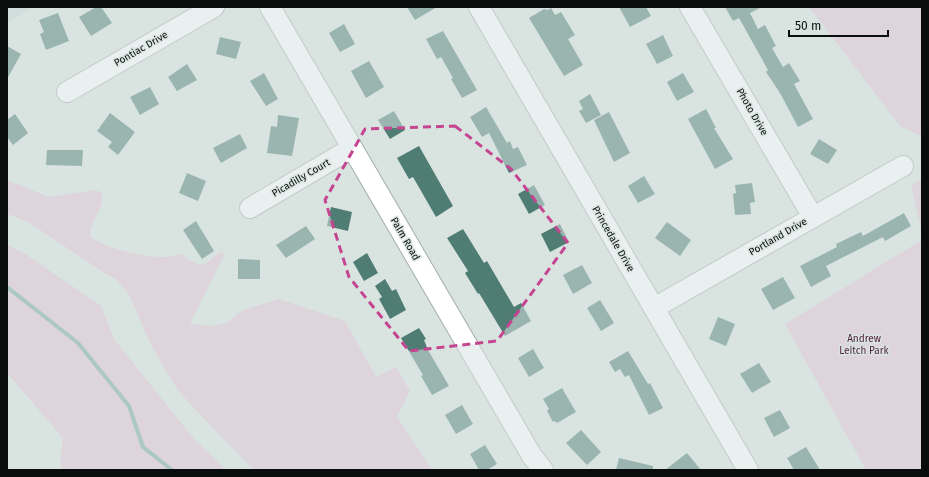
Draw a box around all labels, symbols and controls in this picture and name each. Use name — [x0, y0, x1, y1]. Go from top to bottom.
scale bar — [789, 12, 888, 38]
text: 50 m — [795, 19, 821, 33]
street label: Pontiac Drive — [112, 29, 170, 69]
street label: Photo Drive — [734, 86, 770, 138]
street label: Picadilly Court — [270, 156, 333, 200]
street label: Princedale Drive — [589, 204, 637, 274]
street label: Palm Road — [388, 215, 422, 263]
street label: Portland Drive — [747, 216, 809, 258]
park label: Andrew Leitch Park — [839, 333, 890, 357]

